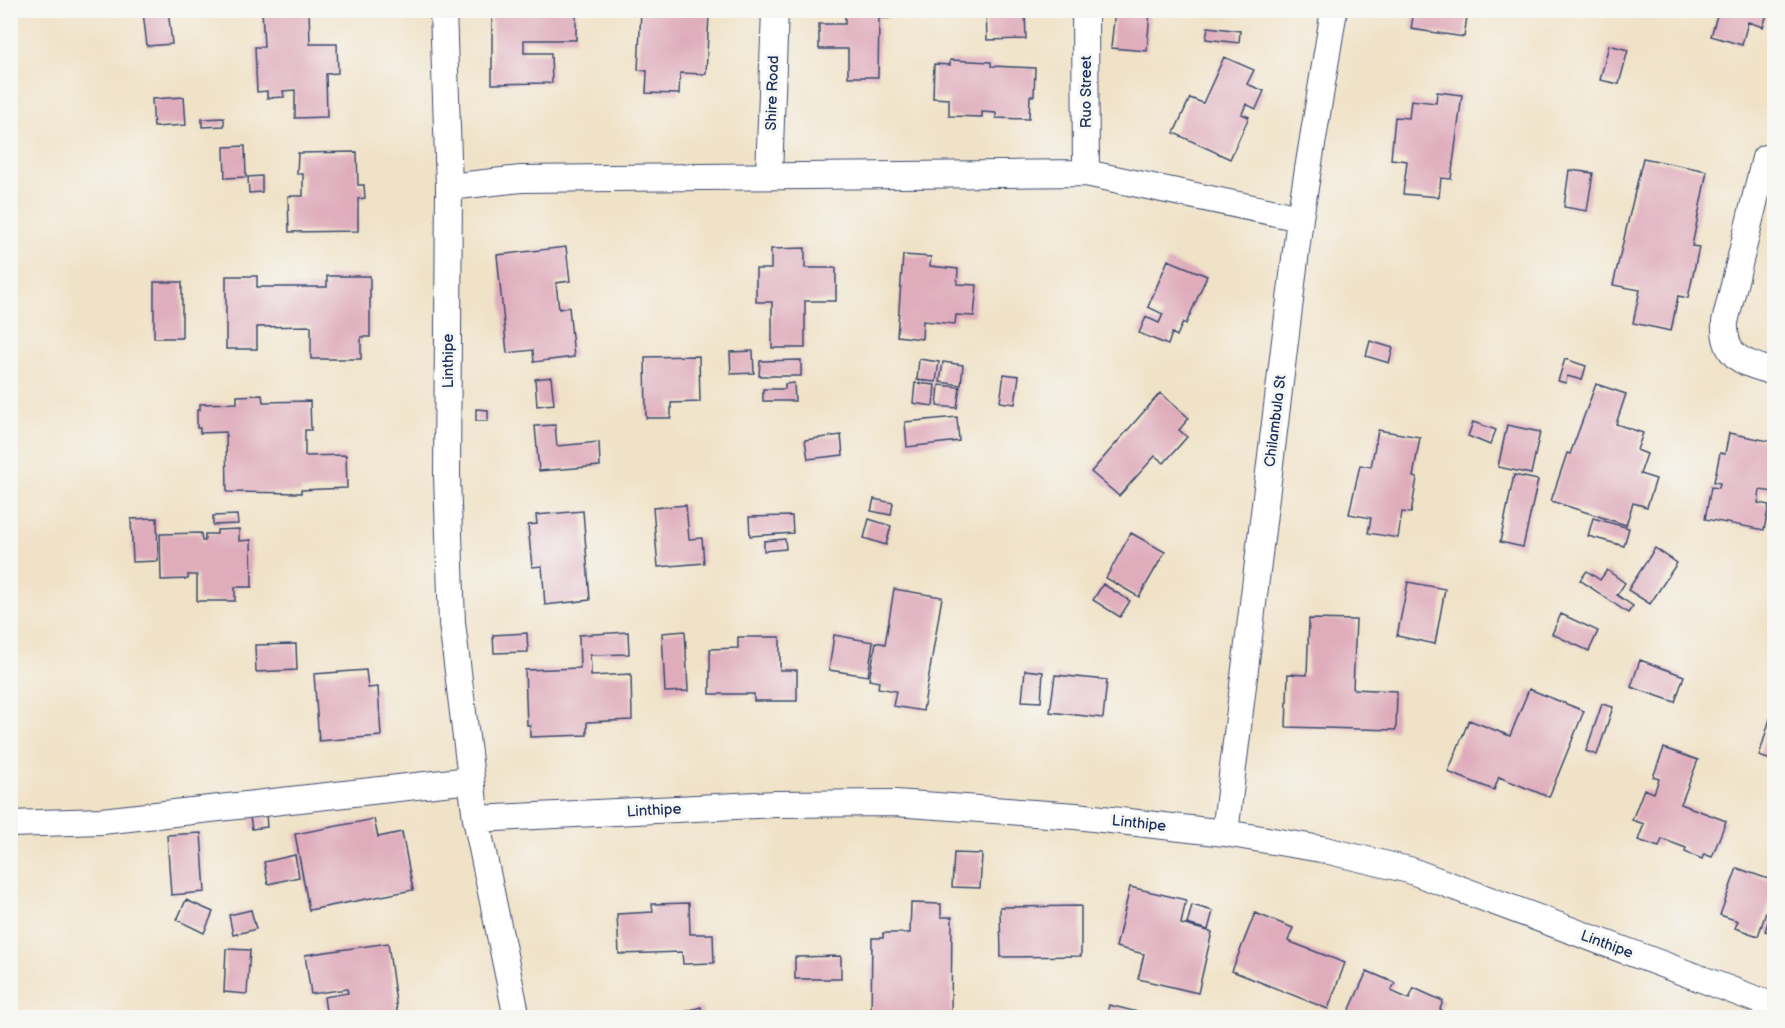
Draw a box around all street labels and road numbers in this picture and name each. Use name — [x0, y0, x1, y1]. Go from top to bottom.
street label: Shire Road — [762, 55, 783, 131]
street label: Ruo Street — [1077, 55, 1096, 128]
street label: Linthipe — [439, 334, 458, 388]
street label: Chilambula St — [1260, 374, 1291, 468]
street label: Linthipe — [626, 800, 682, 821]
street label: Linthipe — [1111, 811, 1167, 836]
street label: Linthipe — [1578, 926, 1636, 963]

